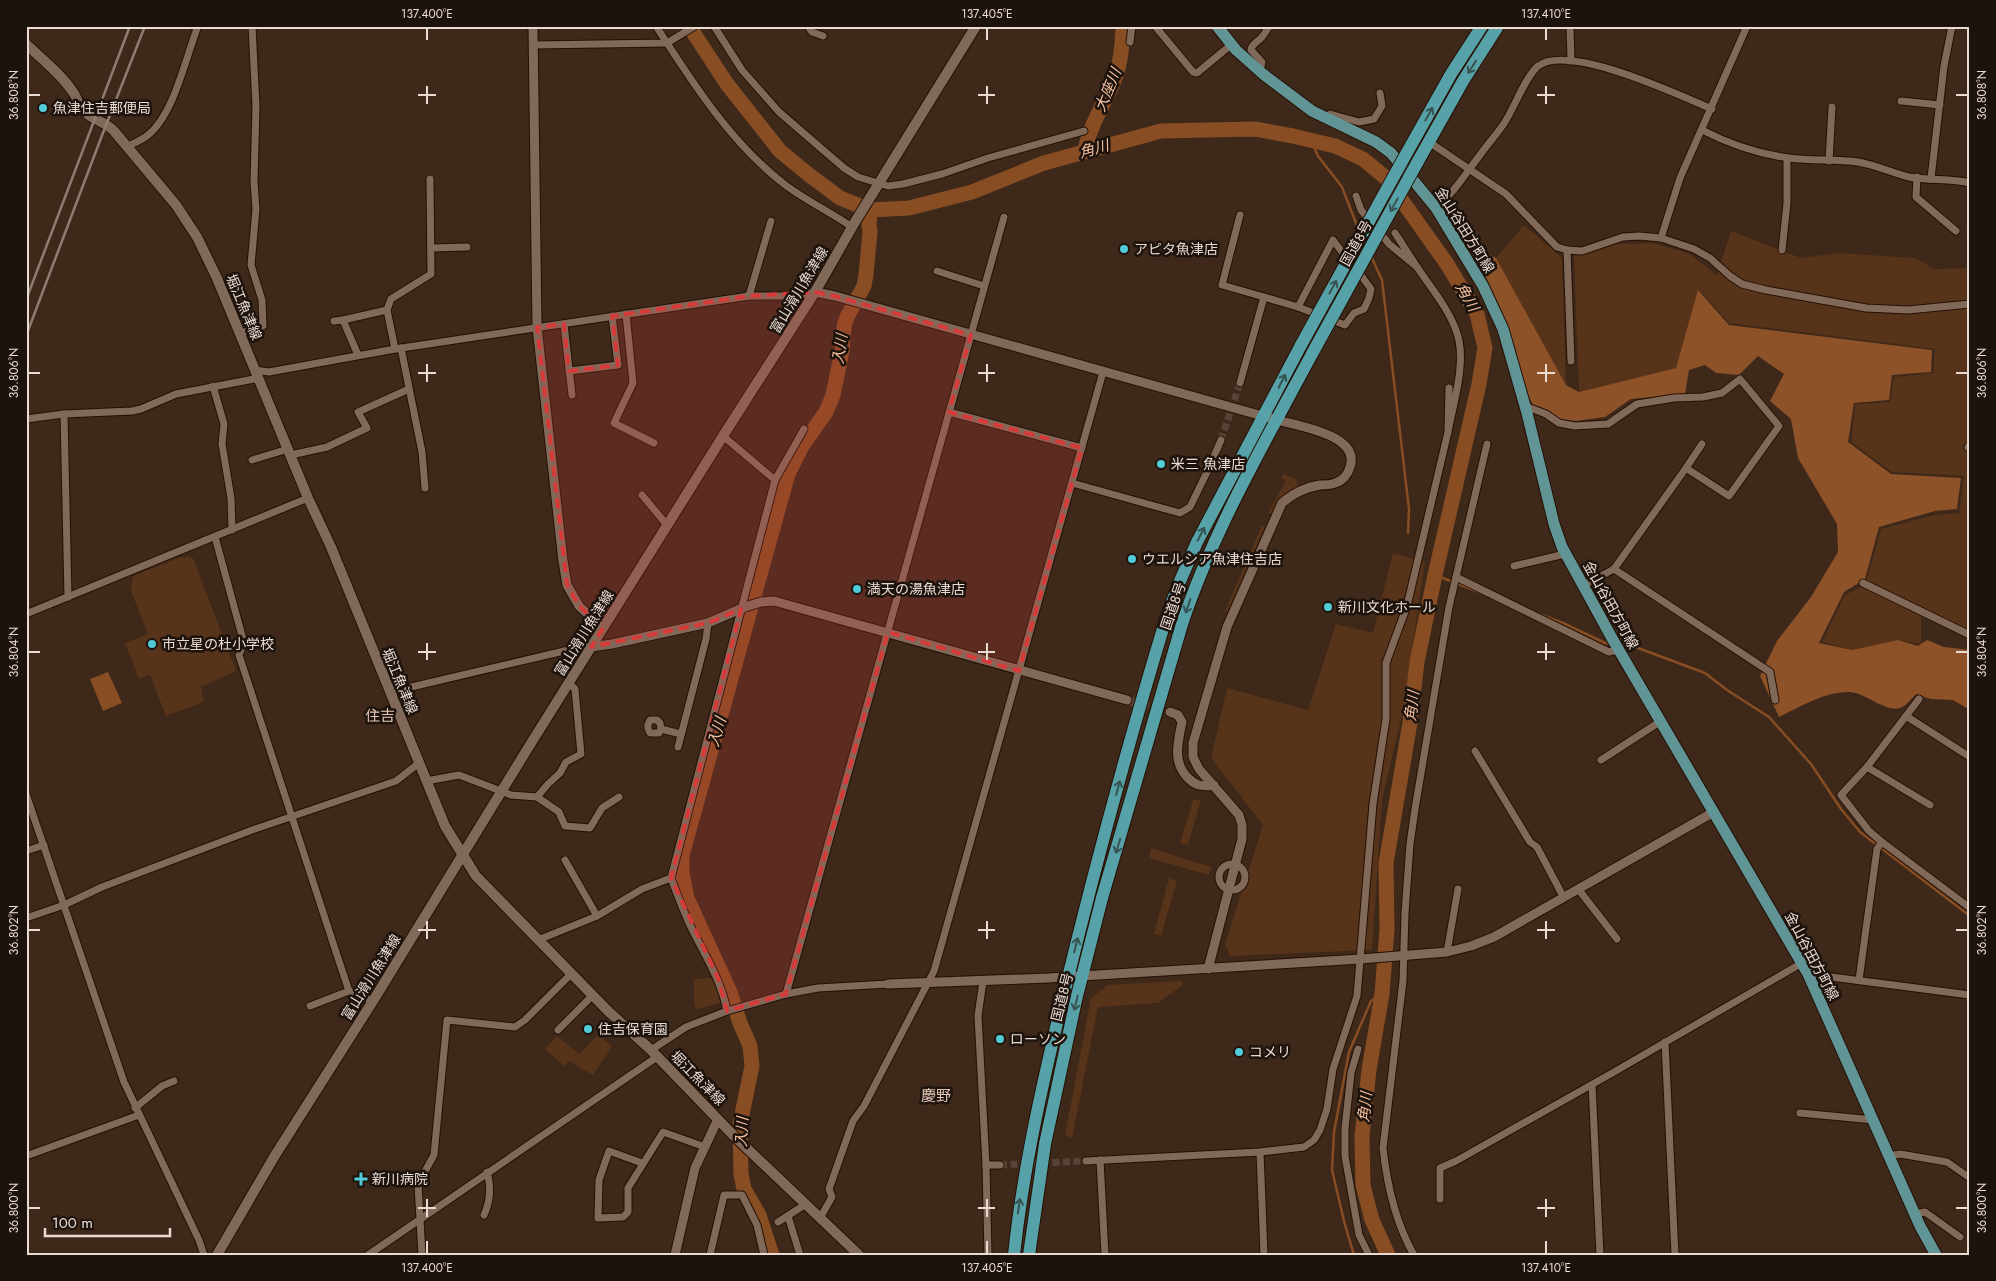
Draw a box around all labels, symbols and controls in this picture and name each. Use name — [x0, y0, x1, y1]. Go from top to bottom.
text: 137.400°E — [401, 5, 453, 23]
text: 137.405°E — [961, 5, 1013, 23]
text: 137.410°E — [1521, 5, 1571, 23]
one-way arrow — [1466, 60, 1477, 74]
water label: 大座川 — [1089, 63, 1128, 115]
text: 36.808°N — [5, 70, 23, 120]
text: 36.808°N — [1973, 70, 1991, 120]
place label: 魚津住吉郵便局 — [53, 98, 151, 118]
marker: 魚津住吉郵便局 — [37, 102, 49, 114]
one-way arrow — [1424, 106, 1434, 121]
water label: 角川 — [1077, 134, 1113, 164]
street label: 金山谷田方町線 — [1431, 183, 1499, 277]
one-way arrow — [1389, 198, 1399, 213]
street label: 国道8号 — [1335, 216, 1377, 270]
place label: アピタ魚津店 — [1134, 239, 1218, 259]
street label: 富山滑川魚津線 — [765, 243, 833, 337]
marker: アピタ魚津店 — [1118, 243, 1130, 255]
street label: 堀江魚津線 — [221, 271, 267, 343]
water label: 角川 — [1450, 279, 1485, 317]
one-way arrow — [1328, 280, 1338, 295]
water label: 入川 — [827, 331, 853, 365]
text: 36.806°N — [5, 348, 23, 398]
text: 36.806°N — [1973, 348, 1991, 398]
one-way arrow — [1277, 373, 1287, 388]
place label: 米三 魚津店 — [1171, 454, 1245, 474]
marker: 米三 魚津店 — [1155, 458, 1167, 470]
one-way arrow — [1197, 527, 1206, 542]
place label: ウエルシア魚津住吉店 — [1142, 549, 1282, 569]
marker: ウエルシア魚津住吉店 — [1126, 553, 1138, 565]
street label: 金山谷田方町線 — [1578, 557, 1644, 653]
place label: 満天の湯魚津店 — [867, 579, 965, 599]
street label: 国道8号 — [1155, 579, 1191, 633]
marker: 満天の湯魚津店 — [851, 583, 863, 595]
street label: 富山滑川魚津線 — [550, 586, 618, 680]
place label: 新川文化ホール — [1338, 597, 1436, 617]
one-way arrow — [1183, 598, 1192, 613]
marker: 新川文化ホール — [1322, 601, 1334, 613]
text: 36.804°N — [5, 627, 23, 677]
text: 36.804°N — [1973, 627, 1991, 677]
place label: 市立星の杜小学校 — [162, 634, 274, 654]
marker: 市立星の杜小学校 — [146, 638, 158, 650]
street label: 堀江魚津線 — [377, 645, 423, 717]
water label: 角川 — [1399, 688, 1425, 722]
district label: 住吉 — [365, 705, 395, 727]
water label: 入川 — [702, 713, 732, 749]
one-way arrow — [1113, 780, 1123, 796]
one-way arrow — [1112, 838, 1122, 854]
text: 36.802°N — [5, 905, 23, 955]
text: 36.802°N — [1973, 905, 1991, 955]
street label: 金山谷田方町線 — [1780, 908, 1844, 1004]
street label: 富山滑川魚津線 — [337, 930, 405, 1024]
one-way arrow — [1072, 937, 1081, 953]
street label: 国道8号 — [1046, 970, 1078, 1024]
one-way arrow — [1071, 994, 1080, 1010]
place label: 住吉保育園 — [598, 1019, 668, 1039]
marker: 住吉保育園 — [582, 1023, 594, 1035]
place label: ローソン — [1010, 1029, 1066, 1049]
marker: ローソン — [994, 1033, 1006, 1045]
place label: コメリ — [1249, 1042, 1291, 1062]
street label: 堀江魚津線 — [666, 1046, 730, 1110]
marker: コメリ — [1233, 1046, 1245, 1058]
district label: 慶野 — [921, 1085, 951, 1107]
water label: 角川 — [1352, 1089, 1378, 1123]
water label: 入川 — [730, 1114, 754, 1148]
place label: 新川病院 — [372, 1169, 428, 1189]
marker: 新川病院 — [354, 1172, 368, 1186]
text: 36.800°N — [5, 1183, 23, 1233]
text: 36.800°N — [1973, 1183, 1991, 1233]
one-way arrow — [1015, 1199, 1025, 1215]
scale bar — [45, 1206, 170, 1238]
text: 100 m — [52, 1212, 93, 1234]
text: 137.400°E — [401, 1259, 453, 1277]
text: 137.405°E — [961, 1259, 1013, 1277]
text: 137.410°E — [1521, 1259, 1571, 1277]

